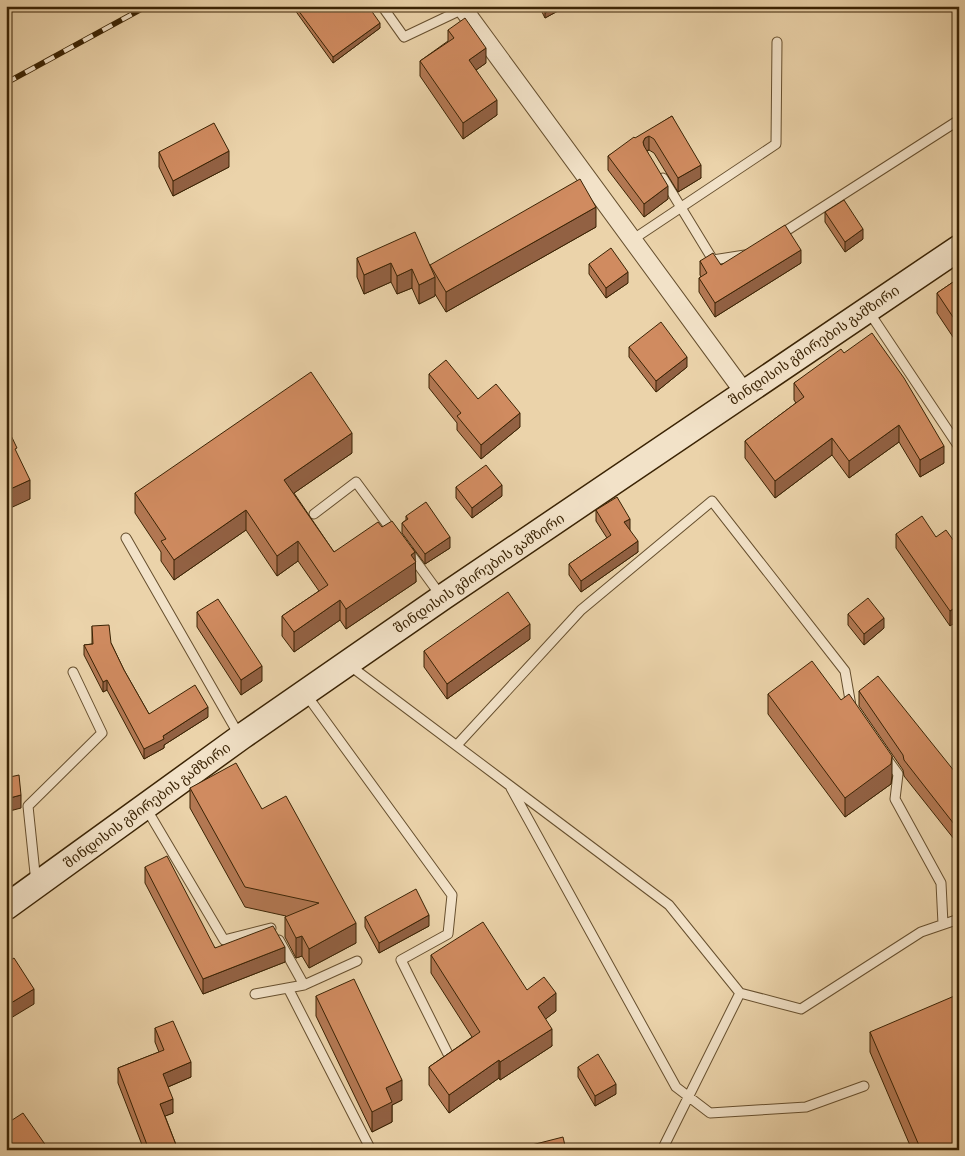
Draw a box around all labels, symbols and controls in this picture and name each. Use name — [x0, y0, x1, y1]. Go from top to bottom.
street label: შინდისის გმირების გამზირი — [726, 282, 903, 409]
street label: შინდისის გმირების გამზირი — [391, 510, 568, 637]
street label: შინდისის გმირების გამზირი — [61, 739, 234, 872]

